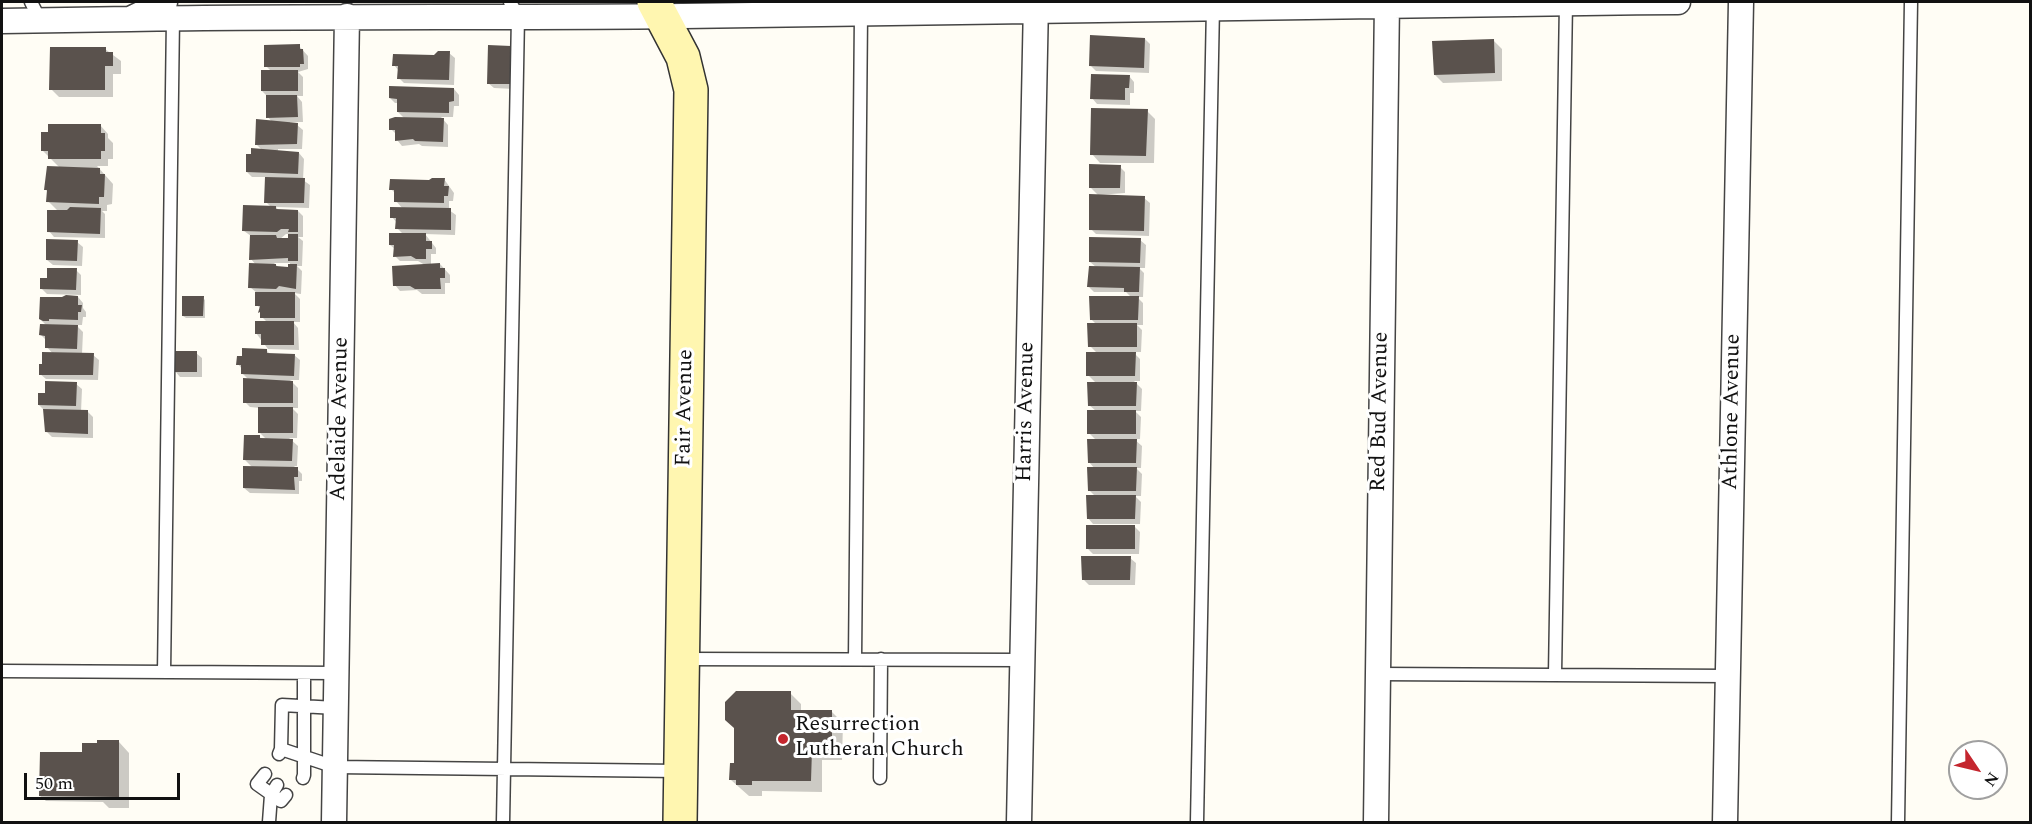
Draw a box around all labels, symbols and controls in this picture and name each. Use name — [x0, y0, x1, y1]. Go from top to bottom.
street label: Red Bud Avenue — [1366, 332, 1396, 492]
street label: Athlone Avenue — [1718, 334, 1748, 490]
street label: Adelaide Avenue — [326, 337, 356, 501]
street label: Harris Avenue — [1013, 342, 1041, 482]
street label: Fair Avenue — [672, 349, 700, 467]
place label: Resurrection Lutheran Church — [795, 713, 964, 764]
marker: Resurrection Lutheran Church — [776, 732, 790, 746]
north arrow — [1948, 740, 2008, 800]
scale bar — [27, 761, 183, 799]
text: N — [1978, 767, 2005, 791]
text: 50 m — [35, 770, 73, 797]

